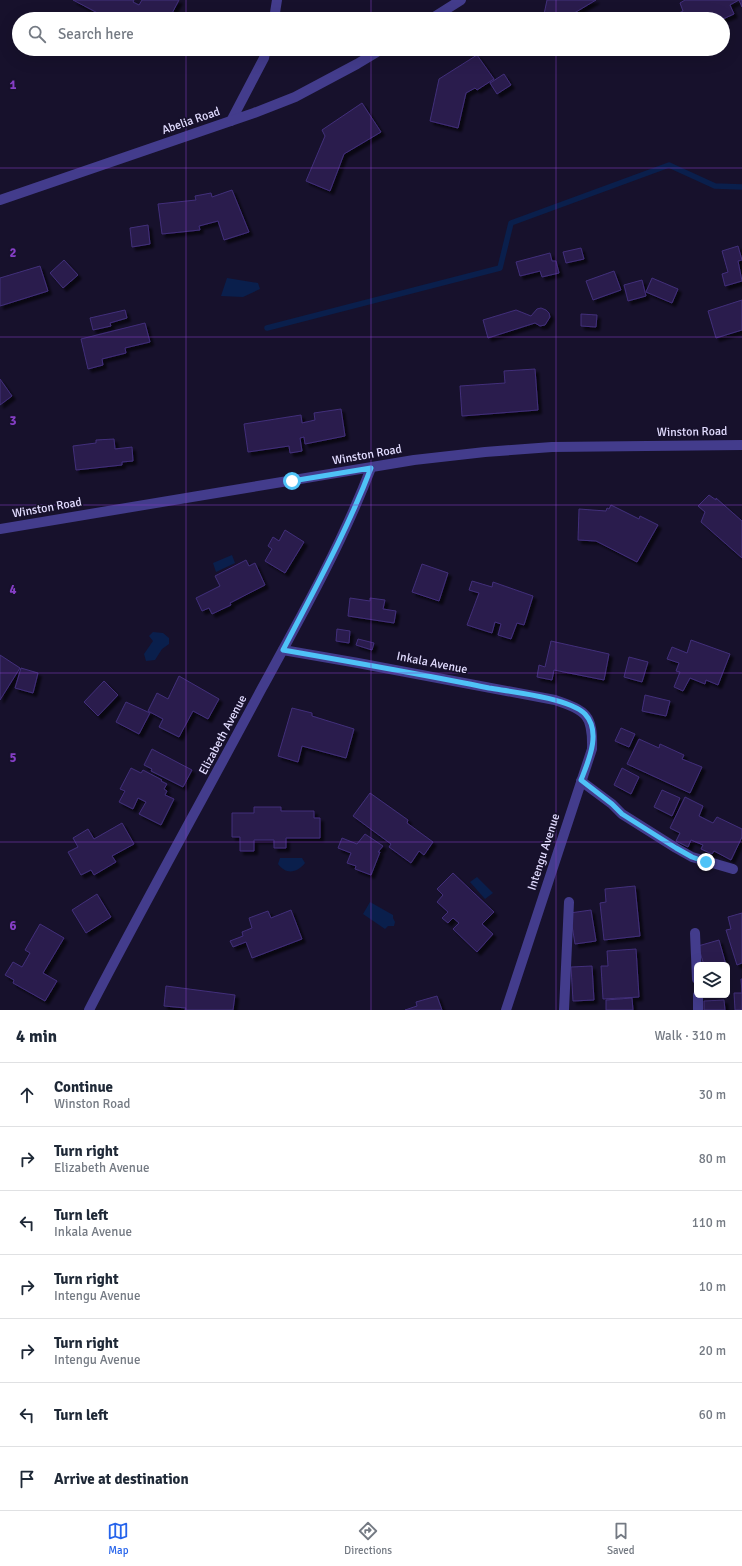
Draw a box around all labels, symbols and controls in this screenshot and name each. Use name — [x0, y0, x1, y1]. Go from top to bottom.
search box — [12, 12, 730, 56]
icon: search — [26, 23, 48, 45]
text: Search here — [58, 25, 134, 43]
text: 1 — [9, 77, 17, 93]
street label: Abelia Road — [160, 104, 222, 138]
text: 2 — [9, 245, 17, 261]
text: 3 — [9, 413, 17, 429]
street label: Winston Road — [657, 424, 727, 440]
street label: Winston Road — [331, 441, 403, 469]
route start — [283, 472, 301, 490]
street label: Winston Road — [11, 494, 83, 522]
text: 4 — [9, 582, 17, 598]
street label: Inkala Avenue — [395, 649, 469, 677]
street label: Elizabeth Avenue — [196, 693, 250, 777]
text: 5 — [9, 750, 17, 766]
street label: Intengu Avenue — [525, 812, 563, 892]
route end — [697, 853, 715, 871]
text: 6 — [9, 918, 17, 934]
map controls — [694, 962, 730, 998]
button: layers — [694, 962, 730, 998]
text: 4 min — [16, 1026, 57, 1047]
text: Walk · 310 m — [655, 1028, 726, 1044]
text: Continue — [54, 1078, 113, 1096]
icon: ahead — [16, 1084, 38, 1106]
text: 30 m — [699, 1087, 726, 1103]
text: Winston Road — [54, 1096, 130, 1112]
text: Turn right — [54, 1142, 119, 1160]
icon: right — [16, 1148, 38, 1170]
text: 80 m — [699, 1151, 726, 1167]
text: Elizabeth Avenue — [54, 1160, 150, 1176]
text: Turn left — [54, 1206, 108, 1224]
icon: left — [16, 1212, 38, 1234]
text: 110 m — [692, 1215, 726, 1231]
text: Inkala Avenue — [54, 1224, 132, 1240]
text: Turn right — [54, 1270, 119, 1288]
icon: right — [16, 1276, 38, 1298]
text: 10 m — [699, 1279, 726, 1295]
text: Intengu Avenue — [54, 1288, 140, 1304]
text: Turn right — [54, 1334, 119, 1352]
icon: right — [16, 1340, 38, 1362]
text: 20 m — [699, 1343, 726, 1359]
text: Intengu Avenue — [54, 1352, 140, 1368]
icon: left — [16, 1404, 38, 1426]
text: Turn left — [54, 1406, 108, 1424]
text: 60 m — [699, 1407, 726, 1423]
icon: arrive — [16, 1468, 38, 1490]
text: Arrive at destination — [54, 1470, 189, 1488]
tab: Map — [107, 1520, 129, 1557]
tab: Directions — [344, 1520, 392, 1557]
tab: Saved — [607, 1520, 635, 1557]

